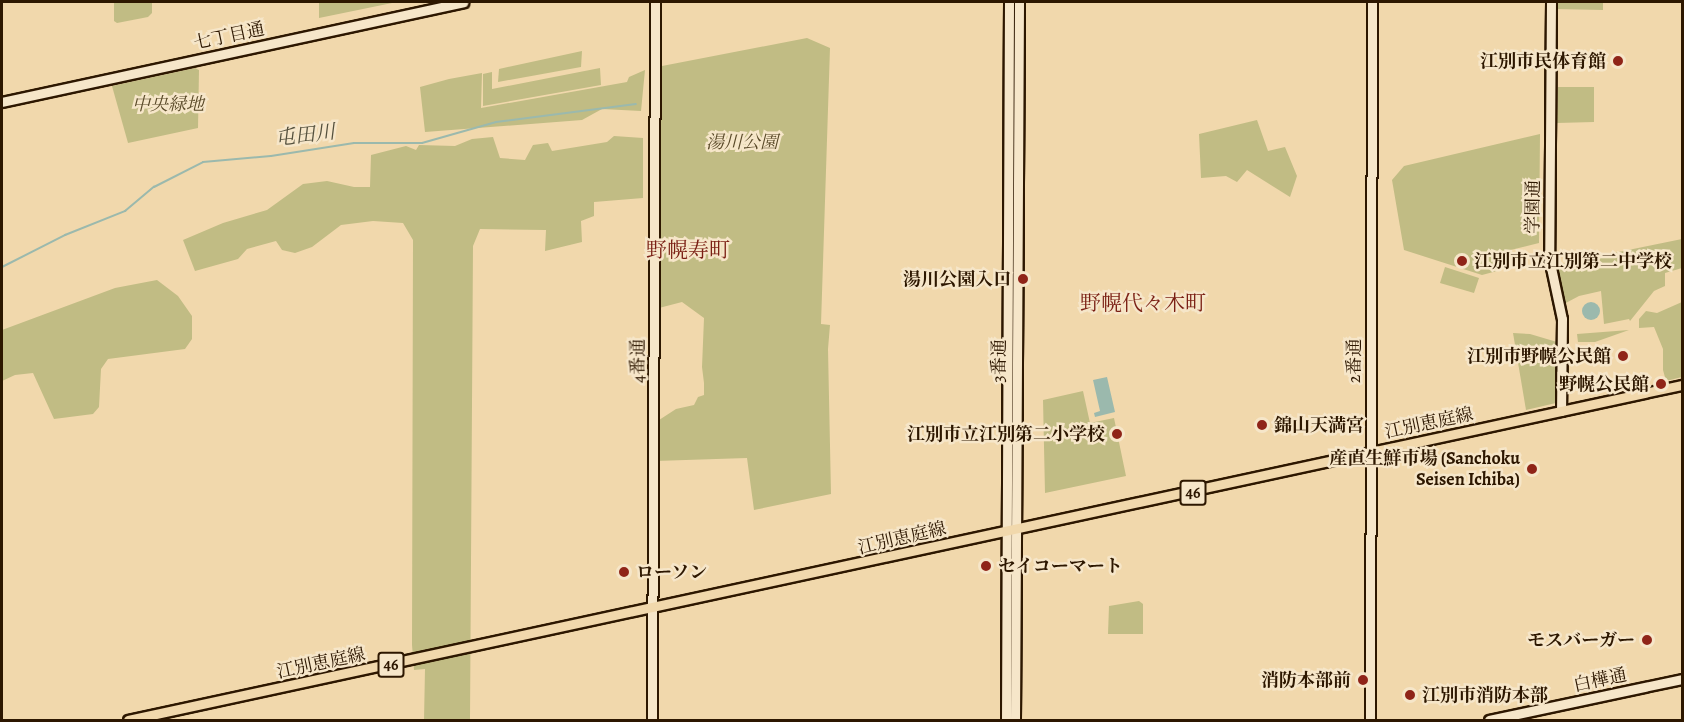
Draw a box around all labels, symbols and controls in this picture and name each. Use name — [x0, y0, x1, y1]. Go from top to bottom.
street label: 七丁目通 — [192, 18, 266, 54]
place label: 江別市民体育館 — [1480, 50, 1606, 72]
marker: 江別市民体育館 — [1611, 54, 1625, 68]
park label: 中央緑地 — [132, 93, 204, 115]
water label: 屯田川 — [274, 119, 336, 151]
park label: 湯川公園 — [706, 131, 778, 153]
street label: 学園通 — [1522, 180, 1544, 234]
district label: 野幌寿町 — [646, 237, 730, 263]
place label: 江別市立江別第二中学校 — [1474, 250, 1672, 272]
marker: 江別市立江別第二中学校 — [1455, 254, 1469, 268]
place label: 湯川公園入口 — [903, 268, 1011, 290]
marker: 湯川公園入口 — [1016, 272, 1030, 286]
district label: 野幌代々木町 — [1080, 290, 1206, 316]
street label: 4番通 — [627, 339, 649, 383]
street label: 3番通 — [988, 339, 1010, 383]
street label: 2番通 — [1343, 339, 1365, 383]
place label: 江別市野幌公民館 — [1467, 345, 1611, 367]
marker: 江別市野幌公民館 — [1616, 349, 1630, 363]
place label: 野幌公民館 — [1559, 373, 1649, 395]
marker: 野幌公民館 — [1654, 377, 1668, 391]
street label: 江別恵庭線 — [1383, 403, 1475, 443]
place label: 錦山天満宮 — [1274, 414, 1364, 436]
marker: 錦山天満宮 — [1255, 418, 1269, 432]
place label: 江別市立江別第二小学校 — [907, 423, 1105, 445]
marker: 江別市立江別第二小学校 — [1110, 427, 1124, 441]
place label: 産直生鮮市場 (Sanchoku Seisen Ichiba) — [1330, 448, 1520, 490]
marker: 産直生鮮市場 (Sanchoku Seisen Ichiba) — [1525, 462, 1539, 476]
road number: 46 — [1180, 480, 1206, 506]
street label: 江別恵庭線 — [856, 517, 948, 559]
place label: セイコーマート — [998, 555, 1124, 577]
marker: セイコーマート — [979, 559, 993, 573]
place label: ローソン — [636, 561, 708, 583]
marker: ローソン — [617, 565, 631, 579]
place label: モスバーガー — [1527, 629, 1635, 651]
marker: モスバーガー — [1640, 633, 1654, 647]
street label: 江別恵庭線 — [275, 643, 367, 683]
road number: 46 — [378, 652, 404, 678]
street label: 白樺通 — [1571, 664, 1629, 696]
place label: 消防本部前 — [1261, 669, 1351, 691]
marker: 消防本部前 — [1356, 673, 1370, 687]
place label: 江別市消防本部 — [1422, 684, 1548, 706]
marker: 江別市消防本部 — [1403, 688, 1417, 702]

